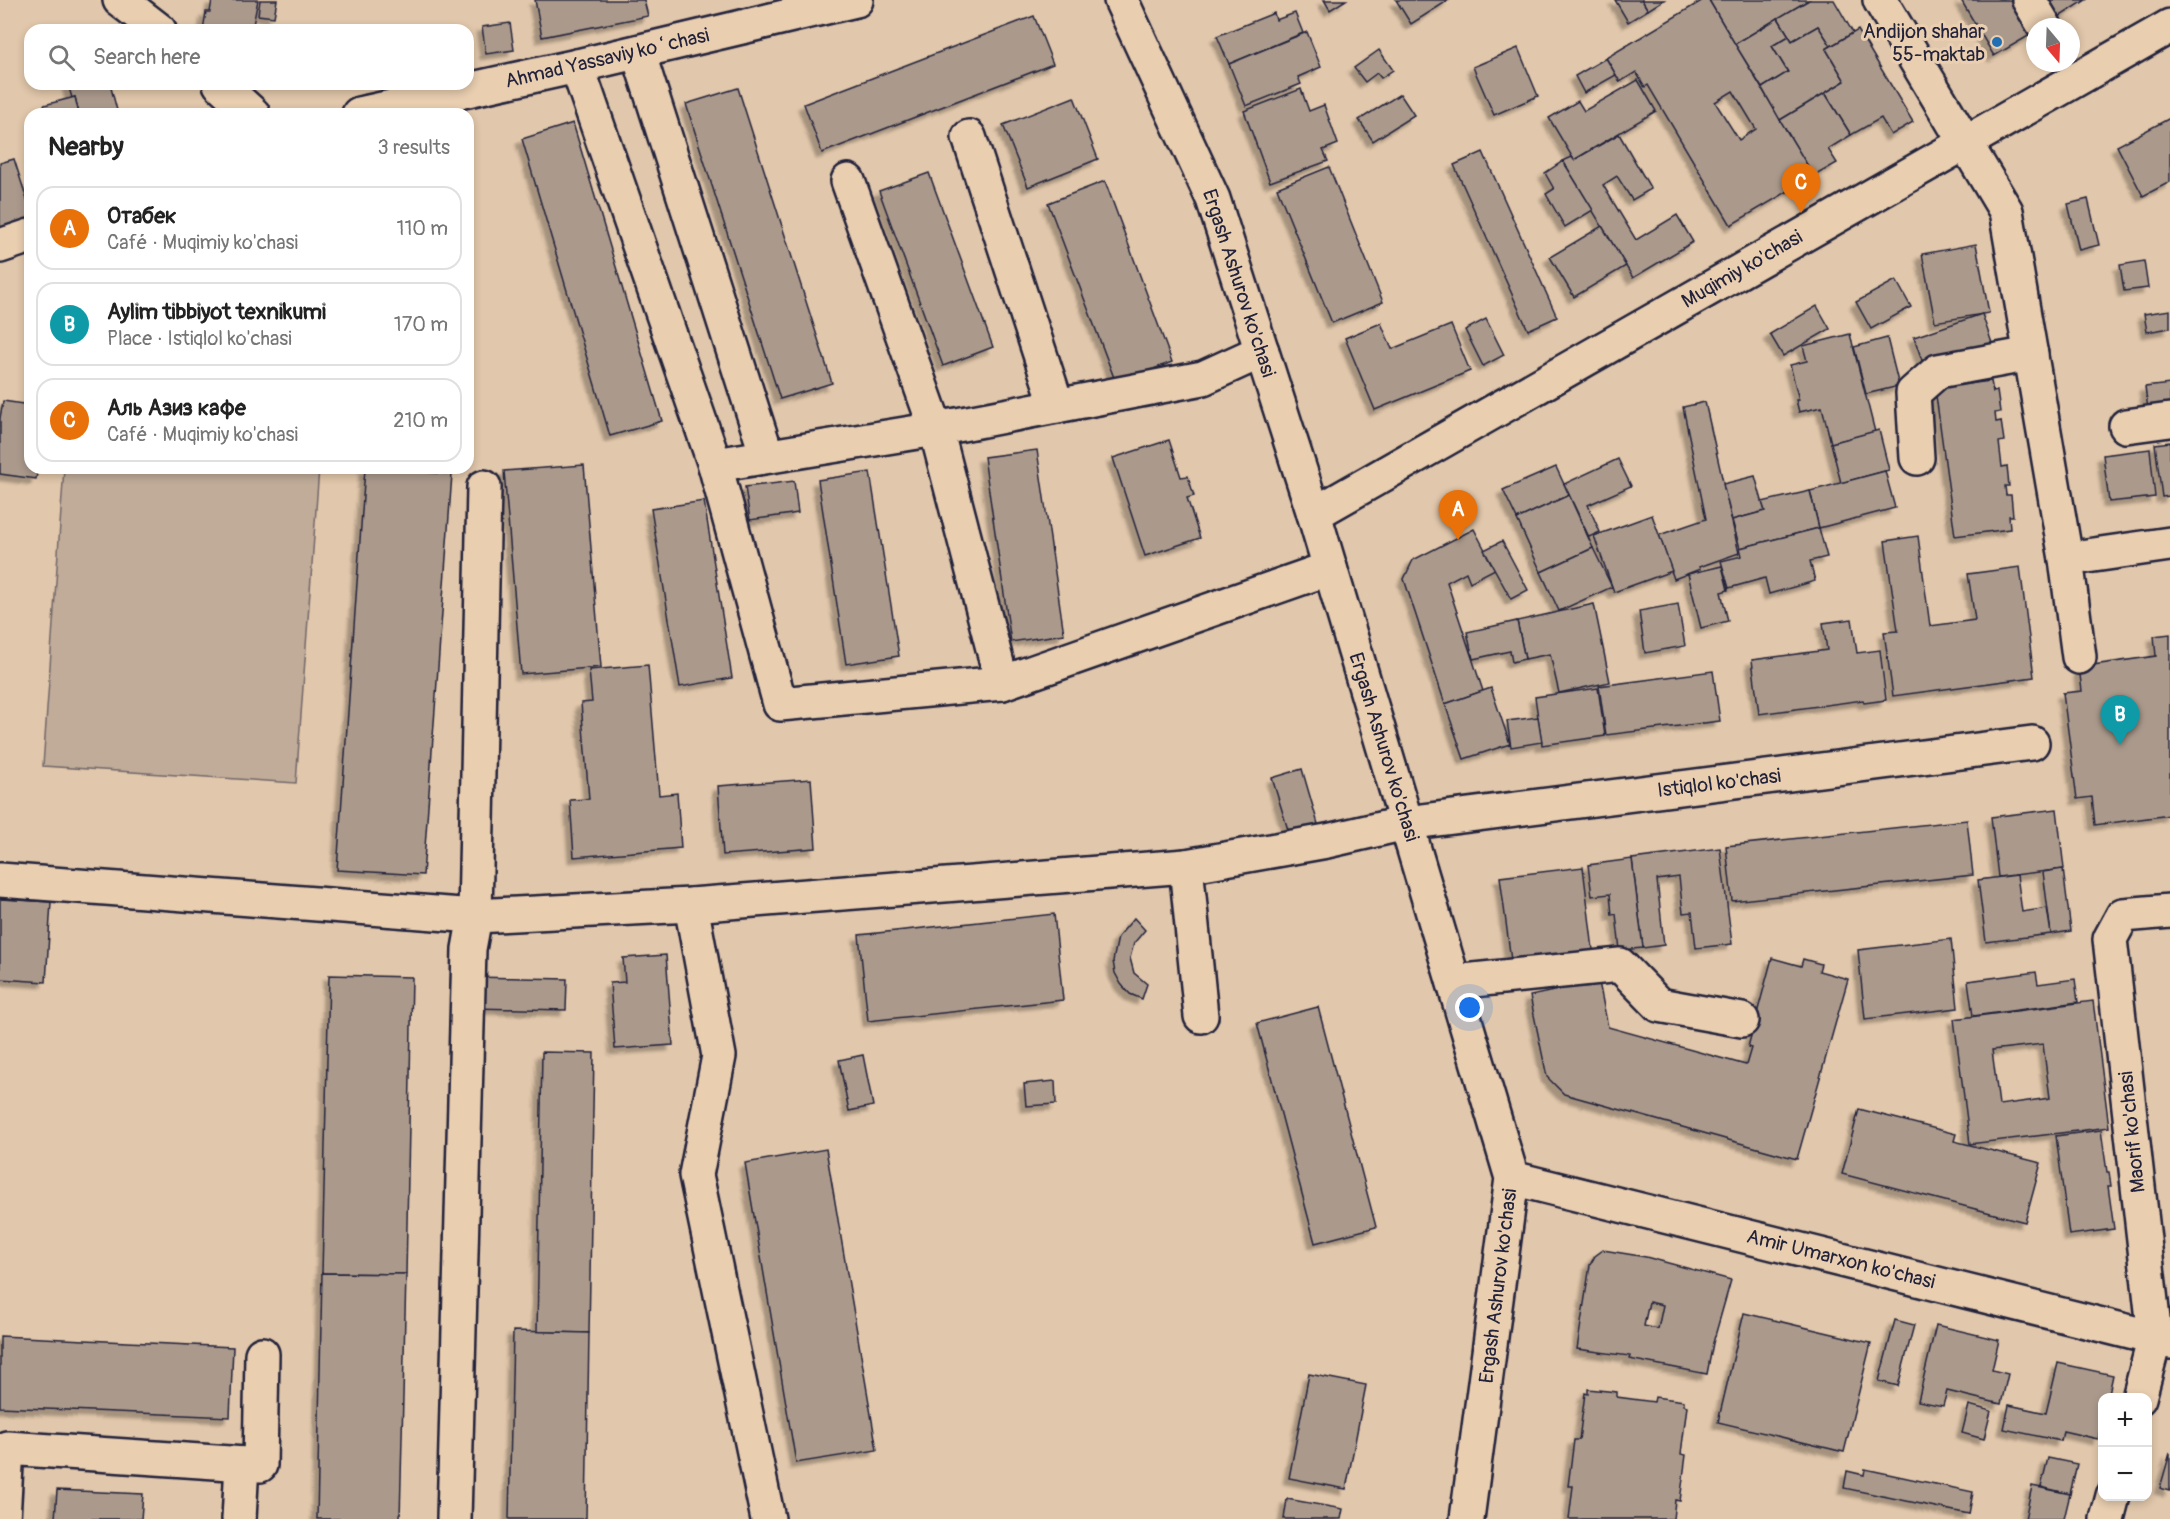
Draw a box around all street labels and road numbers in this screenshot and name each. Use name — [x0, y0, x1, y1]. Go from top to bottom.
street label: Ahmad Yassaviy koʻchasi — [502, 22, 712, 94]
street label: Ergash Ashurov ko'chasi — [1197, 186, 1281, 380]
street label: Muqimiy ko'chasi — [1677, 224, 1807, 314]
street label: Ergash Ashurov ko'chasi — [1343, 650, 1425, 844]
street label: Istiqlol ko'chasi — [1656, 763, 1782, 803]
street label: Maorif ko'chasi — [2113, 1070, 2151, 1194]
street label: Ergash Ashurov ko'chasi — [1474, 1187, 1522, 1385]
street label: Amir Umarxon ko'chasi — [1744, 1223, 1938, 1295]

